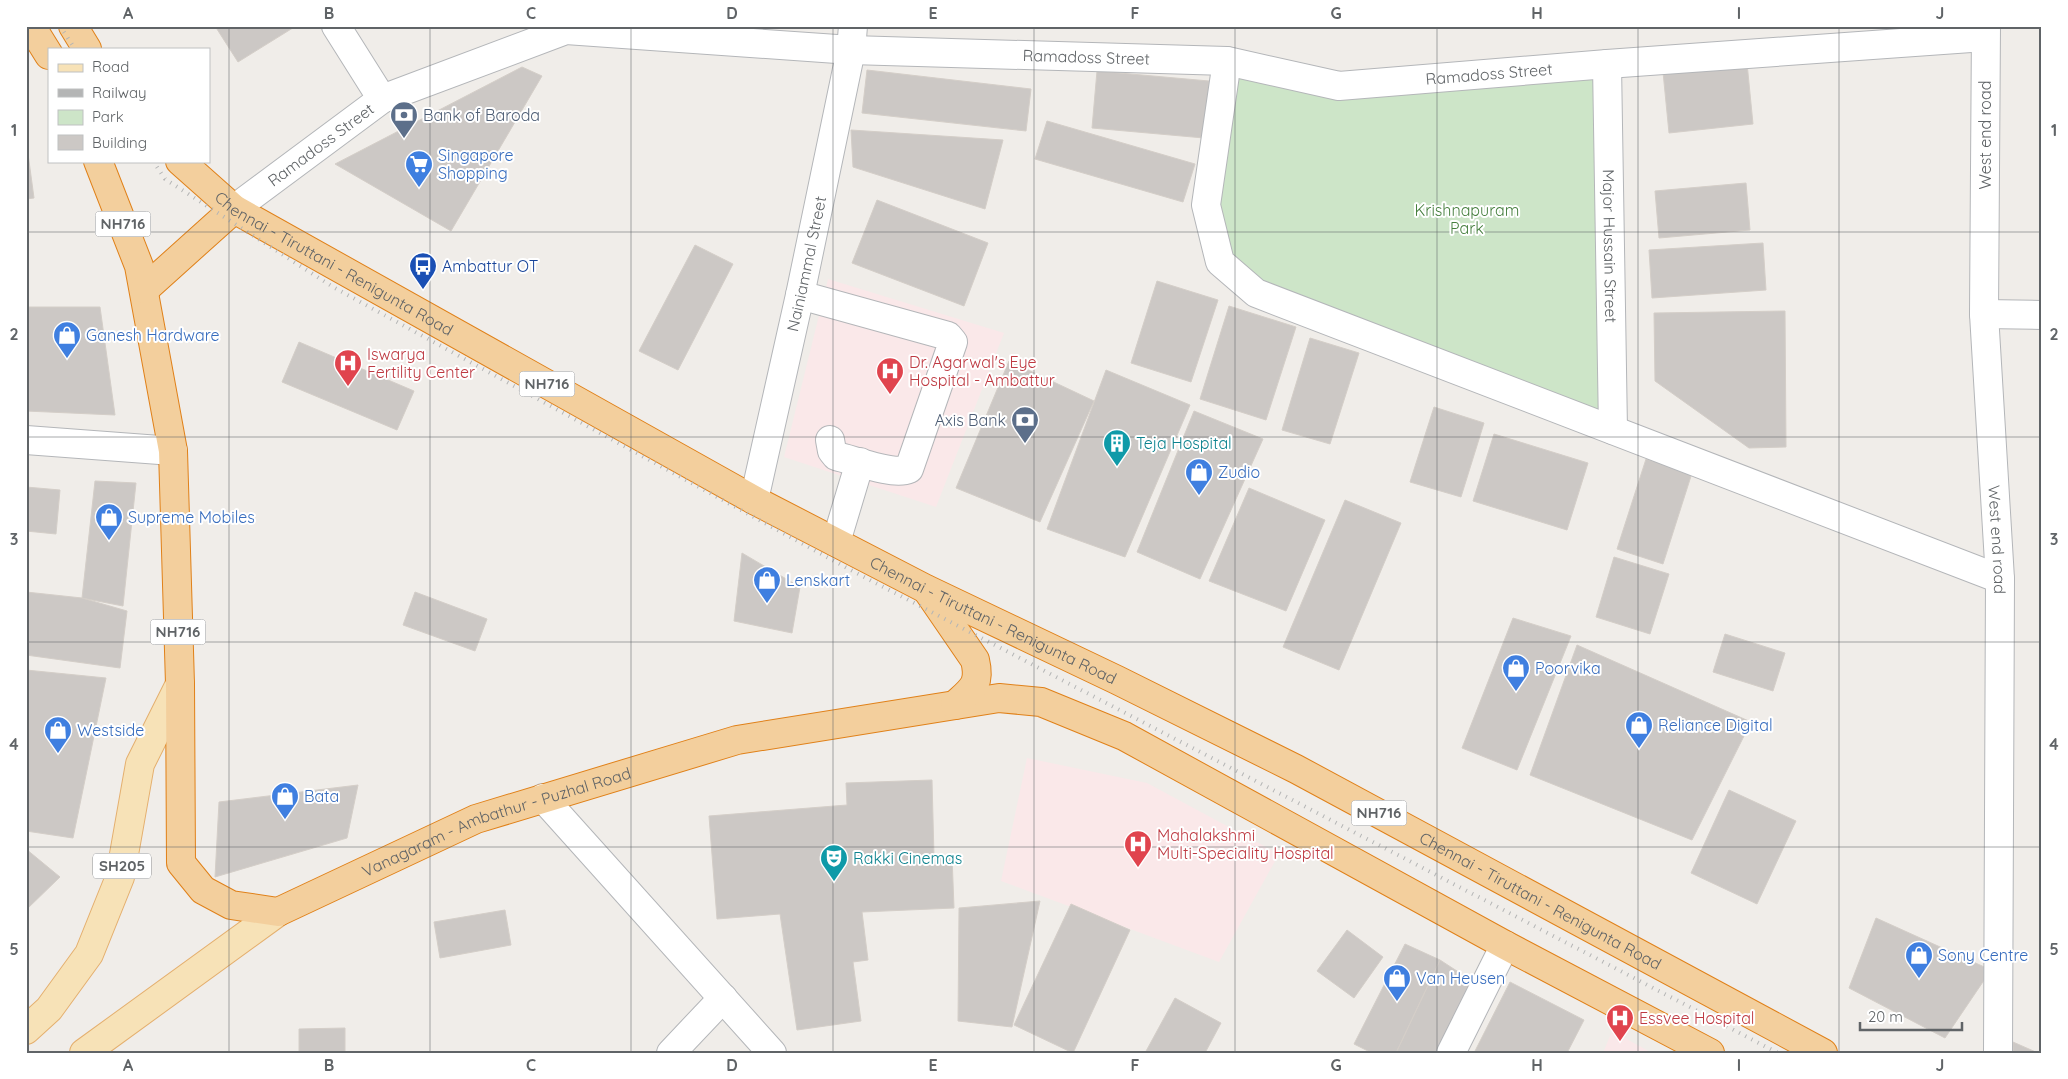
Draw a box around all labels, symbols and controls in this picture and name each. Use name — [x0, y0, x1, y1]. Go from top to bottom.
text: A — [123, 3, 134, 23]
text: B — [324, 3, 334, 23]
text: C — [526, 3, 536, 23]
text: D — [726, 3, 738, 23]
text: E — [928, 3, 938, 23]
text: F — [1131, 3, 1140, 23]
text: G — [1330, 3, 1342, 23]
text: H — [1531, 3, 1543, 23]
text: I — [1737, 3, 1741, 23]
text: J — [1936, 3, 1944, 23]
street label: Ramadoss Street — [1022, 45, 1150, 69]
legend — [48, 48, 210, 162]
text: Road — [92, 57, 129, 76]
street label: Ramadoss Street — [1425, 59, 1553, 89]
street label: West end road — [1975, 81, 1995, 189]
text: Railway — [92, 83, 147, 102]
street label: Ramadoss Street — [264, 99, 378, 191]
bank icon: Bank of Baroda — [389, 100, 419, 139]
place label: Bank of Baroda — [423, 105, 540, 125]
text: Park — [92, 107, 124, 126]
text: 1 — [11, 120, 17, 140]
text: 1 — [2051, 120, 2057, 140]
text: Building — [92, 133, 147, 152]
place label: Singapore Shopping — [438, 145, 513, 183]
supermarket icon: Singapore Shopping — [404, 149, 434, 188]
street label: Major Hussain Street — [1599, 169, 1621, 323]
street label: Chennai - Tiruttani - Renigunta Road — [211, 187, 457, 340]
street label: Nainiammal Street — [782, 194, 830, 333]
park label: Krishnapuram Park — [1415, 200, 1519, 238]
road number: NH716 — [96, 212, 150, 236]
bus stop icon: Ambattur OT — [408, 251, 438, 290]
place label: Ambattur OT — [442, 256, 539, 276]
shop icon: Ganesh Hardware — [52, 320, 82, 359]
text: 2 — [9, 324, 19, 344]
text: 2 — [2049, 324, 2059, 344]
place label: Ganesh Hardware — [86, 325, 220, 345]
place label: Iswarya Fertility Center — [367, 344, 475, 382]
hospital icon: Iswarya Fertility Center — [333, 348, 363, 387]
place label: Dr. Agarwal's Eye Hospital - Ambattur — [909, 352, 1055, 390]
hospital icon: Dr. Agarwal's Eye Hospital - Ambattur — [875, 356, 905, 395]
road number: NH716 — [520, 372, 574, 396]
bank icon: Axis Bank — [1010, 405, 1040, 444]
place label: Axis Bank — [935, 410, 1006, 430]
building icon: Teja Hospital — [1102, 428, 1132, 467]
place label: Teja Hospital — [1136, 433, 1232, 453]
shop icon: Zudio — [1184, 457, 1214, 496]
place label: Zudio — [1218, 462, 1260, 482]
street label: West end road — [1984, 485, 2010, 594]
shop icon: Supreme Mobiles — [94, 502, 124, 541]
place label: Supreme Mobiles — [128, 507, 255, 527]
text: 3 — [10, 529, 18, 549]
text: 3 — [2050, 529, 2058, 549]
street label: Chennai - Tiruttani - Renigunta Road — [867, 552, 1120, 688]
shop icon: Lenskart — [752, 565, 782, 604]
place label: Lenskart — [786, 570, 850, 590]
road number: NH716 — [150, 620, 206, 644]
shop icon: Poorvika — [1501, 653, 1531, 692]
place label: Poorvika — [1535, 658, 1601, 678]
shop icon: Reliance Digital — [1624, 710, 1654, 749]
shop icon: Westside — [43, 715, 73, 754]
place label: Reliance Digital — [1658, 715, 1773, 735]
place label: Westside — [77, 720, 144, 740]
text: 4 — [9, 734, 19, 754]
text: 4 — [2049, 734, 2059, 754]
street label: Vanagaram - Ambathur - Puzhal Road — [359, 763, 633, 881]
shop icon: Bata — [270, 781, 300, 820]
place label: Bata — [304, 786, 339, 806]
road number: NH716 — [1352, 800, 1406, 826]
place label: Mahalakshmi Multi-Speciality Hospital — [1157, 825, 1334, 863]
street label: Chennai - Tiruttani - Renigunta Road — [1416, 827, 1665, 974]
hospital icon: Mahalakshmi Multi-Speciality Hospital — [1123, 829, 1153, 868]
theatre icon: Rakki Cinemas — [819, 843, 849, 882]
place label: Rakki Cinemas — [853, 848, 962, 868]
road number: SH205 — [93, 854, 151, 878]
text: 5 — [9, 939, 19, 959]
text: 5 — [2049, 939, 2059, 959]
shop icon: Sony Centre — [1904, 940, 1934, 979]
place label: Sony Centre — [1938, 945, 2028, 965]
shop icon: Van Heusen — [1382, 963, 1412, 1002]
place label: Van Heusen — [1416, 968, 1505, 988]
scale bar — [1860, 999, 1963, 1031]
hospital icon: Essvee Hospital — [1605, 1003, 1635, 1042]
text: 20 m — [1868, 1007, 1903, 1026]
place label: Essvee Hospital — [1639, 1008, 1755, 1028]
text: A — [123, 1055, 134, 1075]
text: B — [324, 1055, 334, 1075]
text: C — [526, 1055, 536, 1075]
text: D — [726, 1055, 738, 1075]
text: E — [928, 1055, 938, 1075]
text: F — [1131, 1055, 1140, 1075]
text: G — [1330, 1055, 1342, 1075]
text: H — [1531, 1055, 1543, 1075]
text: I — [1737, 1055, 1741, 1075]
text: J — [1936, 1055, 1944, 1075]

